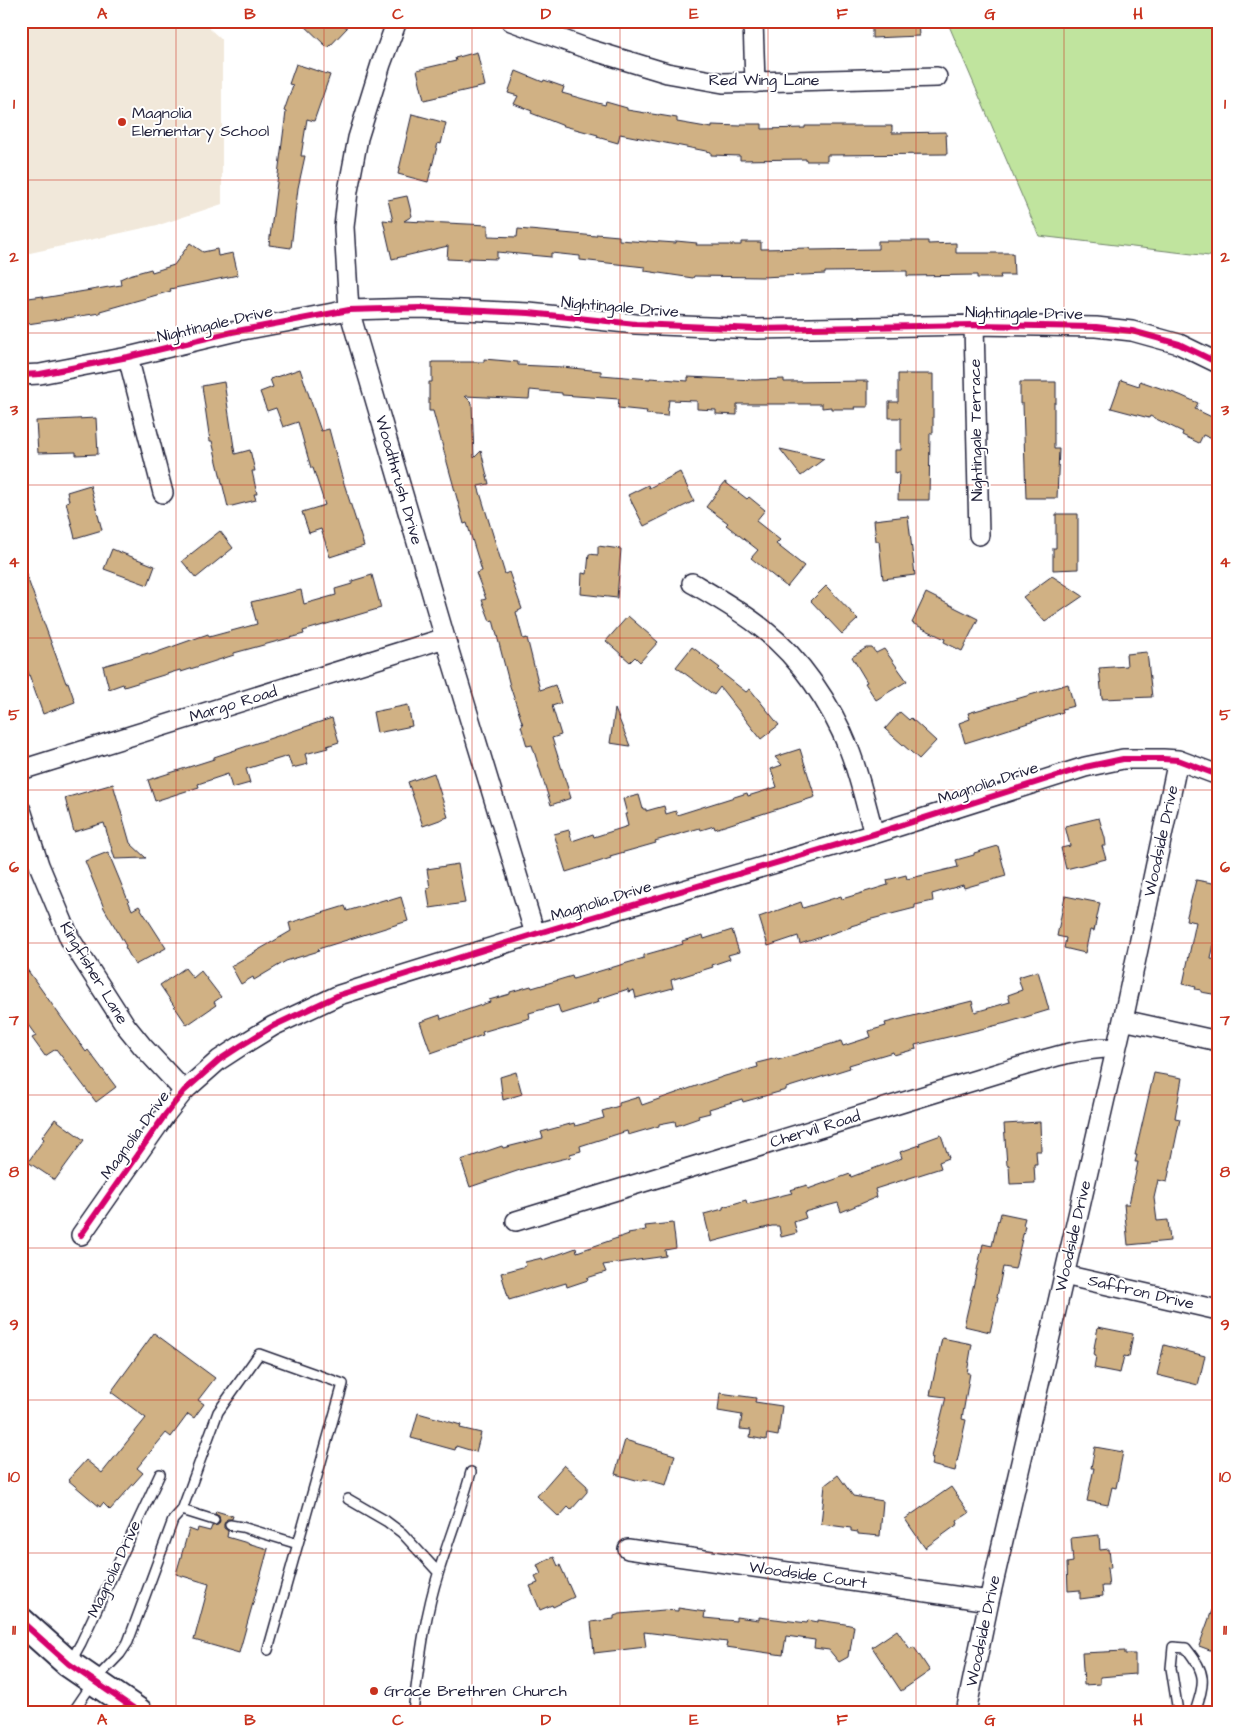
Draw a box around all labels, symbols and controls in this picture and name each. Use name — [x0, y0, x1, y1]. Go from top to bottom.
text: A — [97, 3, 108, 25]
text: B — [244, 3, 256, 25]
text: C — [392, 3, 404, 25]
text: D — [541, 3, 552, 25]
text: E — [689, 3, 699, 25]
text: F — [836, 3, 848, 25]
text: G — [984, 3, 996, 25]
text: H — [1133, 3, 1143, 25]
street label: Red Wing Lane — [709, 69, 820, 92]
text: 1 — [13, 93, 16, 115]
text: 1 — [1224, 93, 1227, 115]
place label: Magnolia Elementary School — [132, 102, 269, 143]
marker: Magnolia Elementary School — [116, 116, 128, 128]
text: 2 — [8, 246, 19, 268]
text: 2 — [1219, 246, 1230, 268]
street label: Nightingale Drive — [560, 291, 680, 324]
street label: Nightingale Drive — [155, 300, 276, 349]
street label: Nightingale Drive — [965, 301, 1084, 326]
street label: Nightingale Terrace — [964, 358, 989, 502]
text: 3 — [9, 399, 19, 421]
text: 3 — [1220, 399, 1230, 421]
street label: Woodthrush Drive — [370, 413, 428, 548]
text: 4 — [9, 551, 20, 573]
text: 4 — [1220, 551, 1231, 573]
street label: Margo Road — [186, 680, 280, 729]
text: 5 — [8, 704, 20, 726]
text: 5 — [1219, 704, 1231, 726]
street label: Magnolia Drive — [935, 756, 1042, 811]
street label: Woodside Drive — [1138, 783, 1184, 899]
text: 6 — [9, 856, 19, 878]
text: 6 — [1220, 856, 1230, 878]
street label: Magnolia Drive — [548, 875, 655, 928]
street label: Kingfisher Lane — [54, 918, 133, 1029]
text: 7 — [8, 1009, 19, 1031]
text: 7 — [1219, 1009, 1230, 1031]
street label: Magnolia Drive — [95, 1086, 176, 1184]
street label: Chervil Road — [767, 1105, 863, 1153]
text: 8 — [9, 1161, 20, 1183]
text: 8 — [1220, 1161, 1231, 1183]
street label: Woodside Drive — [1050, 1178, 1097, 1294]
street label: Saffron Drive — [1086, 1269, 1197, 1315]
text: 9 — [9, 1314, 19, 1336]
text: 9 — [1220, 1314, 1230, 1336]
text: 10 — [8, 1466, 20, 1488]
text: 10 — [1219, 1466, 1231, 1488]
street label: Magnolia Drive — [82, 1517, 147, 1622]
street label: Woodside Court — [748, 1556, 869, 1594]
street label: Woodside Drive — [960, 1573, 1006, 1689]
text: 11 — [12, 1619, 17, 1641]
text: 11 — [1223, 1619, 1228, 1641]
place label: Grace Brethren Church — [384, 1680, 567, 1702]
marker: Grace Brethren Church — [368, 1685, 380, 1697]
text: A — [97, 1709, 108, 1731]
text: B — [244, 1709, 256, 1731]
text: C — [392, 1709, 404, 1731]
text: D — [541, 1709, 552, 1731]
text: E — [689, 1709, 699, 1731]
text: F — [836, 1709, 848, 1731]
text: G — [984, 1709, 996, 1731]
text: H — [1133, 1709, 1143, 1731]

